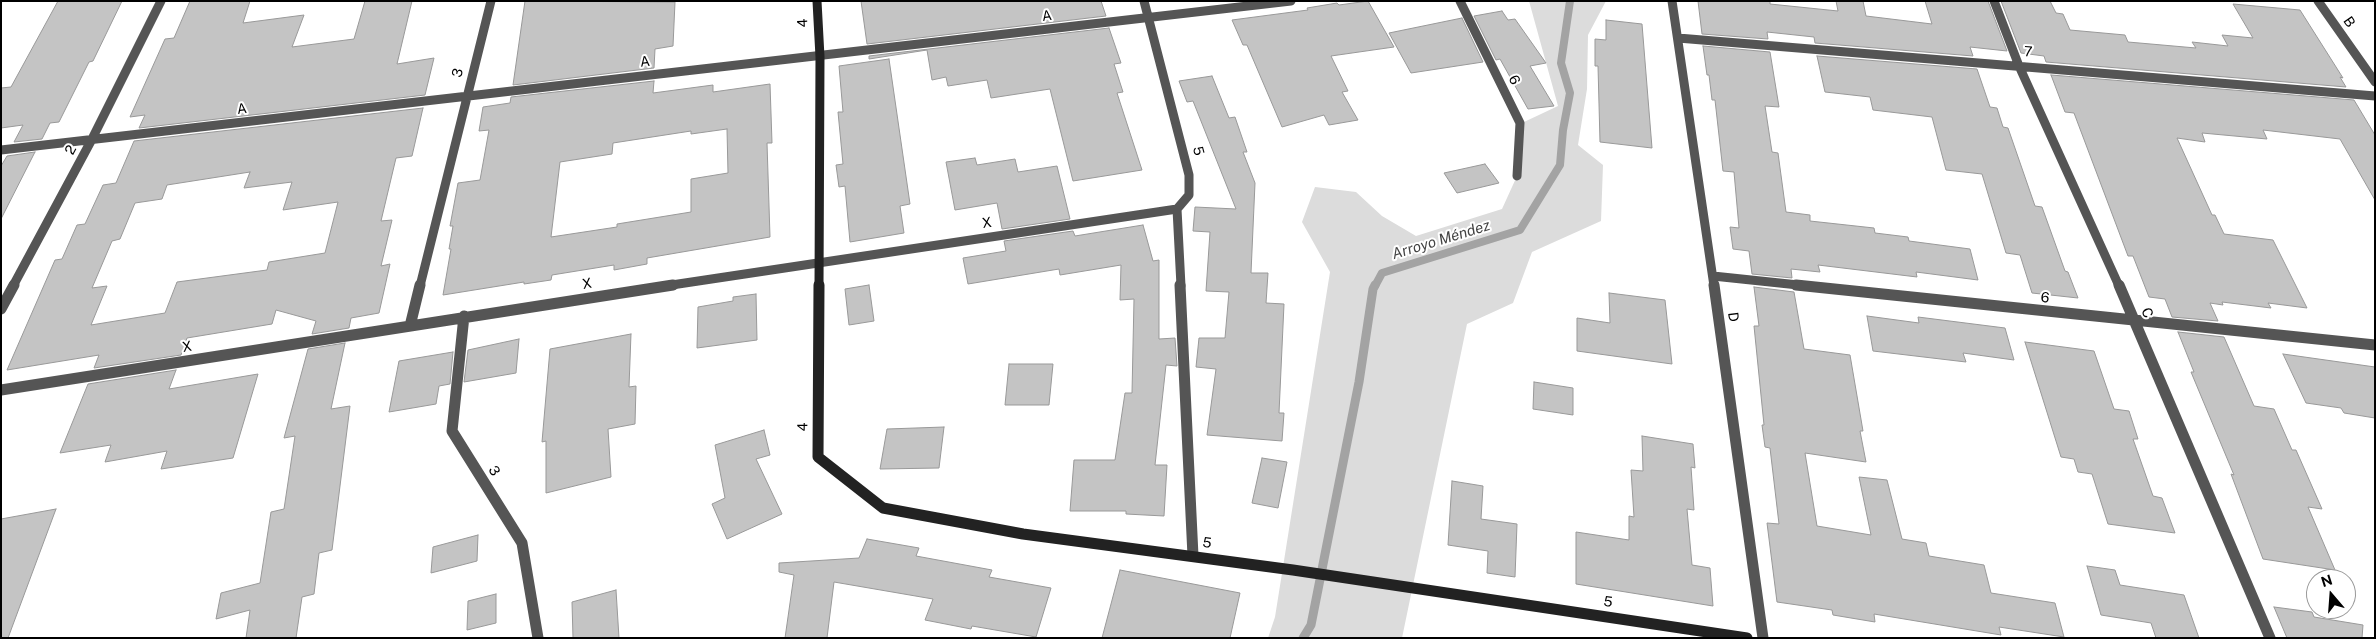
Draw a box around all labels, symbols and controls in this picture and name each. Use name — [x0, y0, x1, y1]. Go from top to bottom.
street label: A — [1041, 7, 1053, 25]
street label: B — [2339, 13, 2359, 31]
street label: 4 — [794, 18, 812, 28]
street label: 7 — [2023, 43, 2033, 61]
street label: A — [639, 53, 651, 71]
street label: 3 — [449, 67, 467, 79]
street label: 6 — [1505, 72, 1523, 88]
street label: A — [236, 100, 248, 118]
street label: 2 — [62, 142, 80, 158]
street label: 5 — [1189, 144, 1207, 158]
street label: X — [981, 214, 993, 232]
water label: Arroyo Méndez — [1390, 217, 1492, 263]
street label: X — [581, 275, 593, 293]
street label: 6 — [2040, 289, 2050, 307]
street label: C — [2137, 305, 2157, 321]
street label: D — [1724, 311, 1742, 323]
street label: X — [181, 338, 193, 356]
street label: 4 — [795, 422, 811, 432]
street label: 3 — [485, 463, 503, 479]
street label: 5 — [1201, 534, 1213, 552]
north arrow — [2306, 569, 2356, 619]
text: N — [2319, 571, 2334, 590]
street label: 5 — [1602, 593, 1614, 611]

